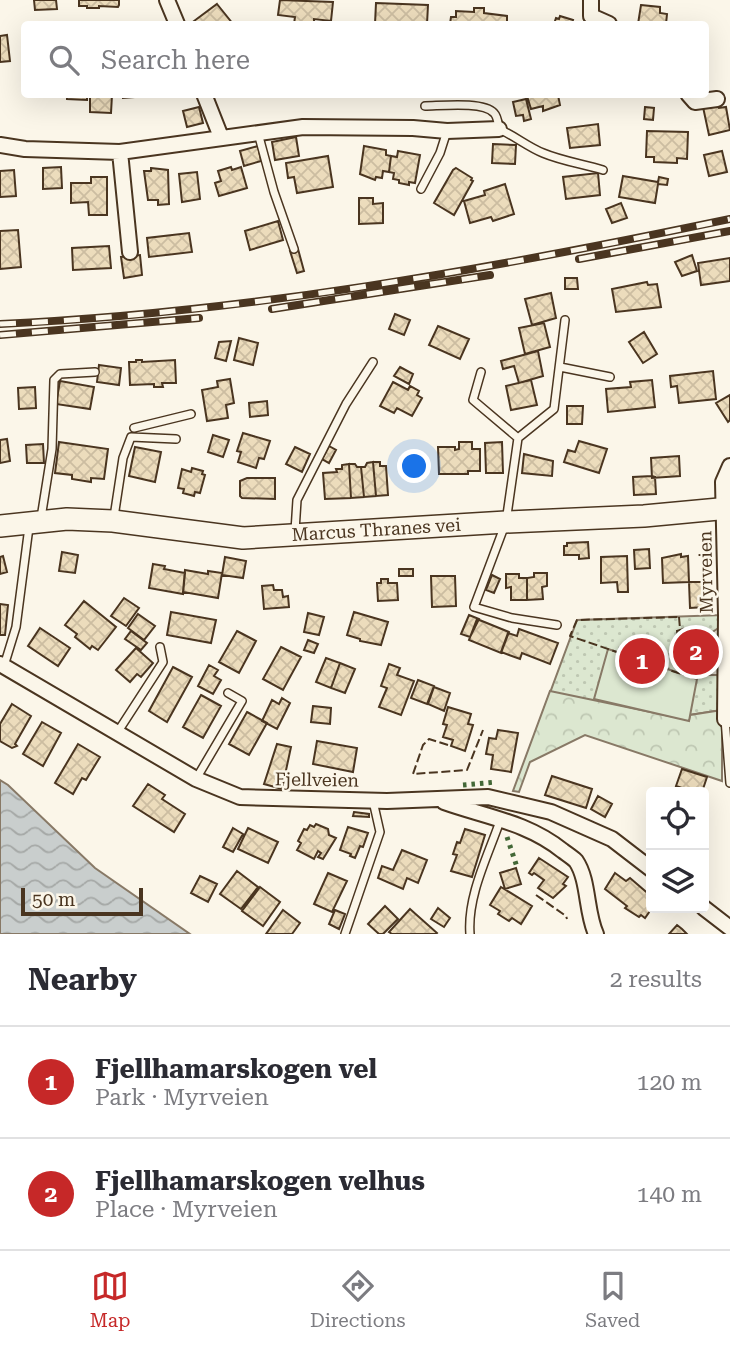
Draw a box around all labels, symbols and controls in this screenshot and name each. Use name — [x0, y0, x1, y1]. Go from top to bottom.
search box — [21, 21, 709, 98]
icon: search — [45, 41, 83, 79]
text: Search here — [101, 45, 250, 75]
your location — [397, 449, 431, 483]
street label: Marcus Thranes vei — [291, 514, 462, 545]
street label: Myrveien — [694, 530, 717, 614]
pin: 2 — [673, 626, 719, 678]
pin: 1 — [619, 635, 665, 687]
street label: Fjellveien — [275, 768, 360, 791]
map controls — [646, 787, 709, 913]
button: locate — [646, 787, 709, 850]
button: layers — [646, 850, 709, 913]
scale bar — [21, 885, 144, 917]
text: 50 m — [32, 888, 75, 911]
text: Nearby — [28, 962, 137, 997]
text: 2 results — [610, 966, 702, 993]
text: Fjellhamarskogen vel — [95, 1054, 377, 1084]
text: 1 — [45, 1069, 57, 1096]
text: 120 m — [637, 1069, 702, 1096]
text: Park · Myrveien — [95, 1084, 269, 1111]
text: Fjellhamarskogen velhus — [95, 1166, 425, 1196]
text: 2 — [45, 1181, 57, 1208]
text: 140 m — [637, 1181, 702, 1208]
text: Place · Myrveien — [95, 1196, 278, 1223]
tab: Map — [90, 1267, 130, 1332]
tab: Directions — [310, 1267, 406, 1332]
tab: Saved — [585, 1267, 640, 1332]

